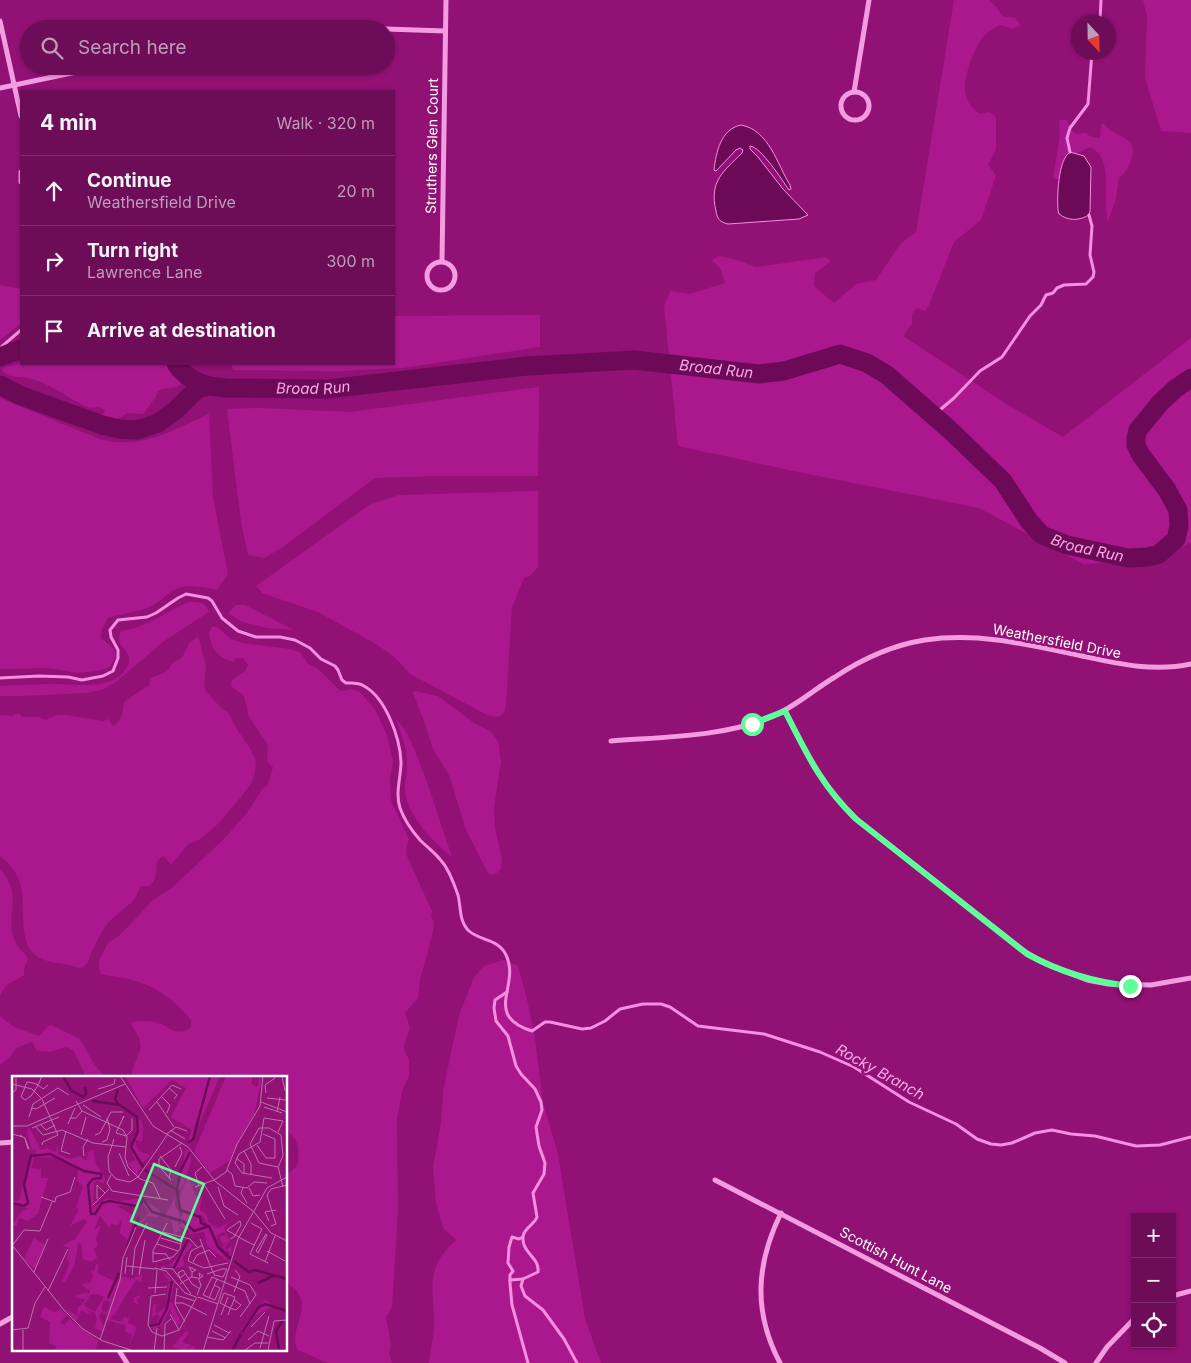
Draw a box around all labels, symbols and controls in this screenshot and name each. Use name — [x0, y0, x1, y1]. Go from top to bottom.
north arrow — [1071, 15, 1116, 60]
search box — [20, 20, 395, 75]
icon: search — [38, 34, 66, 62]
text: Search here — [78, 36, 187, 59]
street label: Struthers Glen Court — [422, 77, 441, 214]
text: 4 min — [40, 110, 97, 135]
text: Walk · 320 m — [277, 113, 375, 133]
text: Continue — [87, 169, 172, 192]
icon: ahead — [40, 177, 68, 205]
text: 20 m — [337, 181, 375, 201]
text: Weathersfield Drive — [87, 192, 236, 212]
text: Turn right — [87, 239, 178, 262]
icon: right — [40, 247, 68, 275]
text: 300 m — [326, 251, 375, 271]
text: Lawrence Lane — [87, 262, 202, 282]
icon: arrive — [40, 317, 68, 345]
text: Arrive at destination — [87, 319, 276, 342]
water label: Broad Run — [678, 355, 754, 382]
water label: Broad Run — [276, 376, 351, 398]
water label: Broad Run — [1048, 530, 1126, 566]
street label: Weathersfield Drive — [992, 620, 1123, 661]
route start — [741, 713, 764, 736]
route end — [1119, 975, 1142, 998]
water label: Rocky Branch — [832, 1039, 928, 1104]
inset map — [12, 1076, 288, 1350]
map controls — [1131, 1213, 1176, 1348]
button: + — [1131, 1213, 1176, 1258]
street label: Scottish Hunt Lane — [837, 1223, 955, 1296]
button: − — [1131, 1258, 1176, 1303]
button: locate — [1131, 1303, 1176, 1348]

